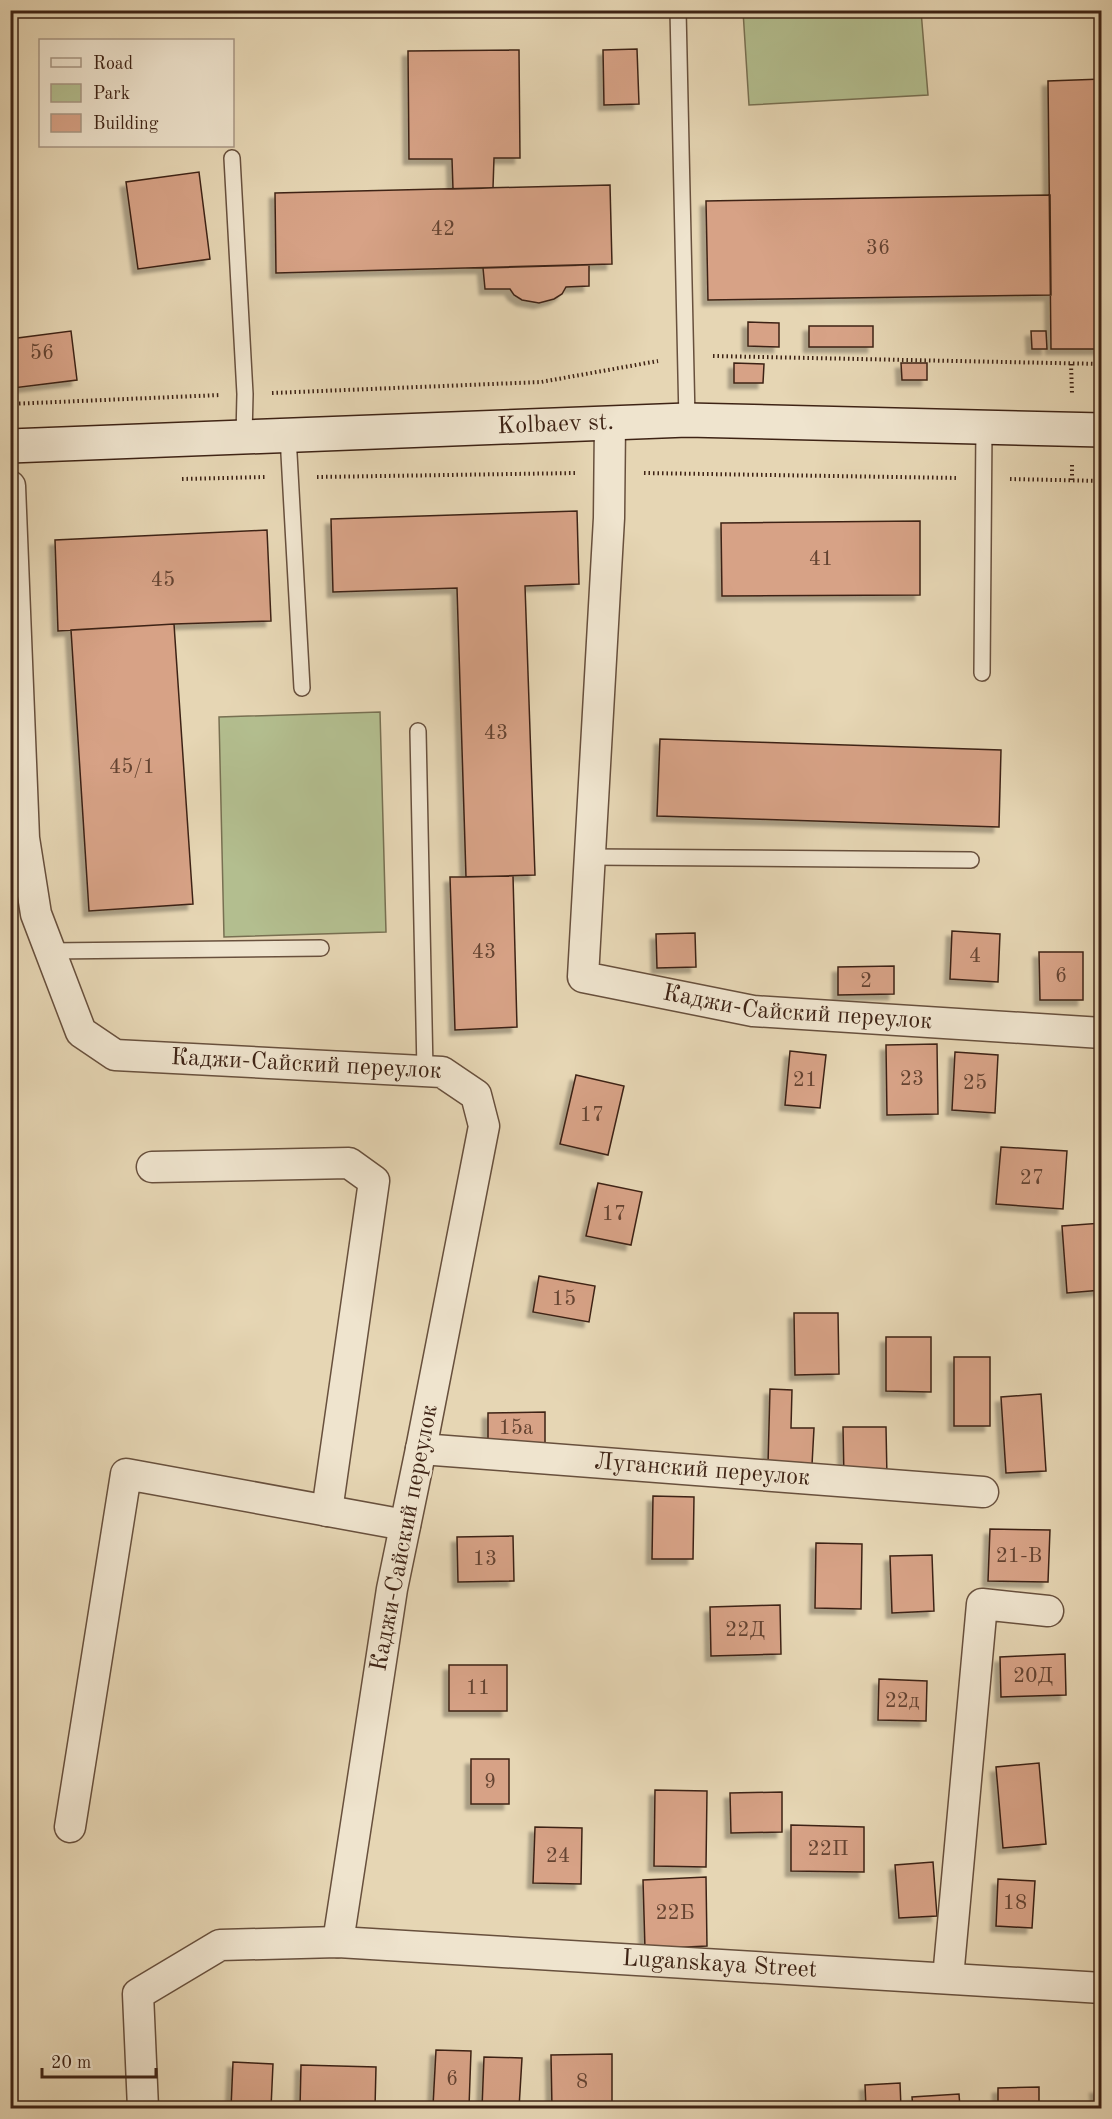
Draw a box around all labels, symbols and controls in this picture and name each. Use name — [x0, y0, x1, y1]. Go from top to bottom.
legend — [39, 39, 234, 147]
text: Road — [93, 55, 133, 73]
text: Park — [93, 85, 130, 103]
text: Building — [93, 115, 159, 133]
house number: 42 — [431, 219, 455, 240]
house number: 36 — [866, 238, 890, 259]
house number: 56 — [30, 343, 54, 364]
street label: Kolbaev st. — [497, 411, 614, 439]
house number: 41 — [809, 549, 833, 570]
house number: 45 — [151, 570, 175, 591]
house number: 43 — [484, 723, 508, 744]
house number: 45/1 — [109, 757, 155, 778]
house number: 43 — [472, 942, 496, 963]
house number: 4 — [969, 946, 981, 967]
house number: 6 — [1055, 966, 1067, 987]
house number: 2 — [860, 971, 872, 992]
street label: Каджи-Сайский переулок — [661, 981, 933, 1034]
street label: Каджи-Сайский переулок — [170, 1046, 442, 1084]
house number: 23 — [900, 1069, 924, 1090]
house number: 21 — [793, 1070, 817, 1091]
house number: 25 — [963, 1073, 987, 1094]
house number: 17 — [580, 1105, 604, 1126]
house number: 27 — [1020, 1168, 1044, 1189]
house number: 17 — [602, 1204, 626, 1225]
house number: 15 — [552, 1289, 576, 1310]
street label: Каджи-Сайский переулок — [367, 1403, 443, 1673]
house number: 15a — [499, 1418, 533, 1439]
street label: Луганский переулок — [593, 1450, 811, 1491]
house number: 21-В — [996, 1546, 1042, 1567]
house number: 13 — [473, 1549, 497, 1570]
house number: 22Д — [725, 1620, 765, 1641]
house number: 20Д — [1013, 1666, 1053, 1687]
house number: 11 — [466, 1678, 490, 1699]
house number: 22д — [885, 1691, 920, 1712]
house number: 9 — [484, 1772, 496, 1793]
house number: 22П — [808, 1839, 848, 1860]
house number: 24 — [546, 1846, 570, 1867]
house number: 18 — [1003, 1893, 1027, 1914]
house number: 22Б — [655, 1903, 695, 1924]
street label: Luganskaya Street — [621, 1947, 818, 1983]
scale bar — [42, 2041, 156, 2079]
text: 20 m — [51, 2054, 91, 2072]
house number: 6 — [446, 2069, 458, 2090]
house number: 8 — [576, 2072, 588, 2093]

